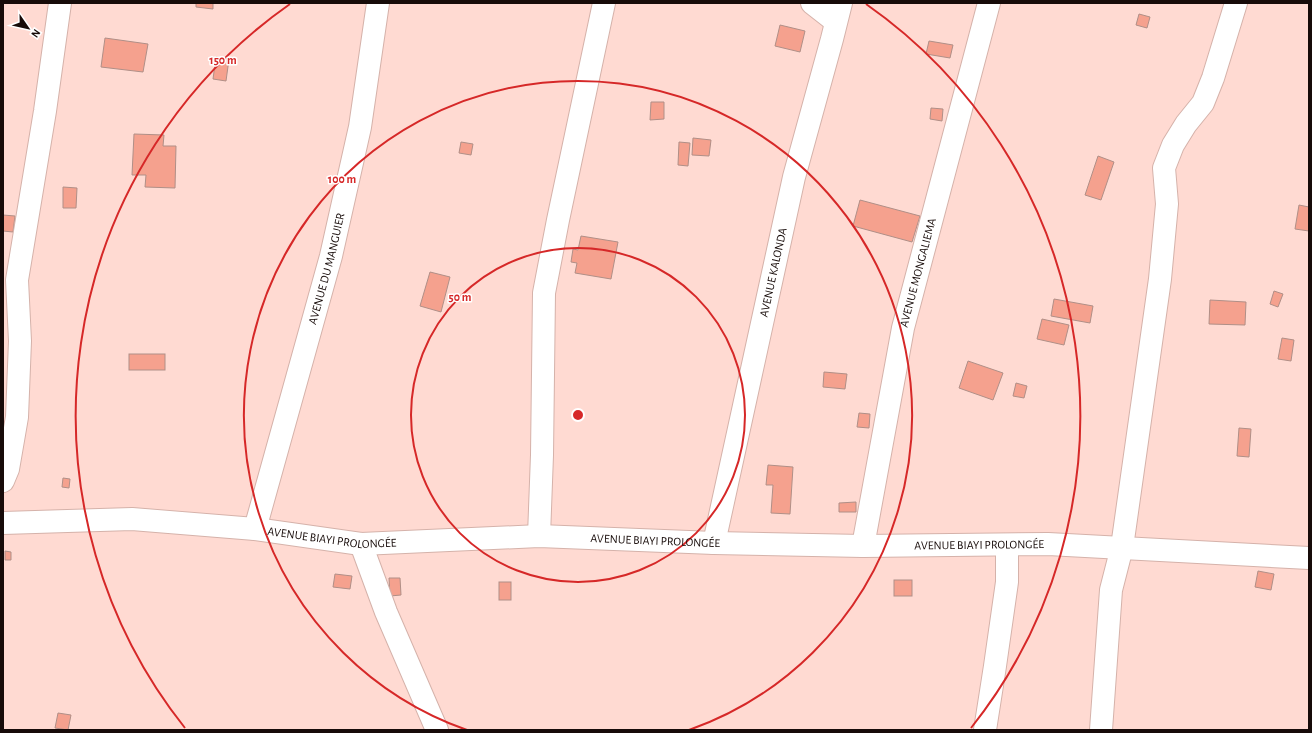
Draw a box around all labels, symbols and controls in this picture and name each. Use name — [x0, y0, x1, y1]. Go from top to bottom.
north arrow — [8, 8, 48, 48]
text: N — [29, 27, 43, 40]
text: 150 m — [209, 54, 237, 66]
text: 100 m — [328, 173, 356, 185]
street label: AVENUE DU MANGUIER — [306, 211, 347, 326]
street label: AVENUE MONGALIEMA — [897, 217, 938, 328]
street label: AVENUE KALONDA — [758, 226, 789, 318]
text: 50 m — [449, 291, 472, 303]
centre of rings — [571, 408, 585, 422]
street label: AVENUE BIAYI PROLONGÉE — [267, 525, 397, 550]
street label: AVENUE BIAYI PROLONGÉE — [590, 532, 720, 549]
street label: AVENUE BIAYI PROLONGÉE — [914, 537, 1044, 551]

